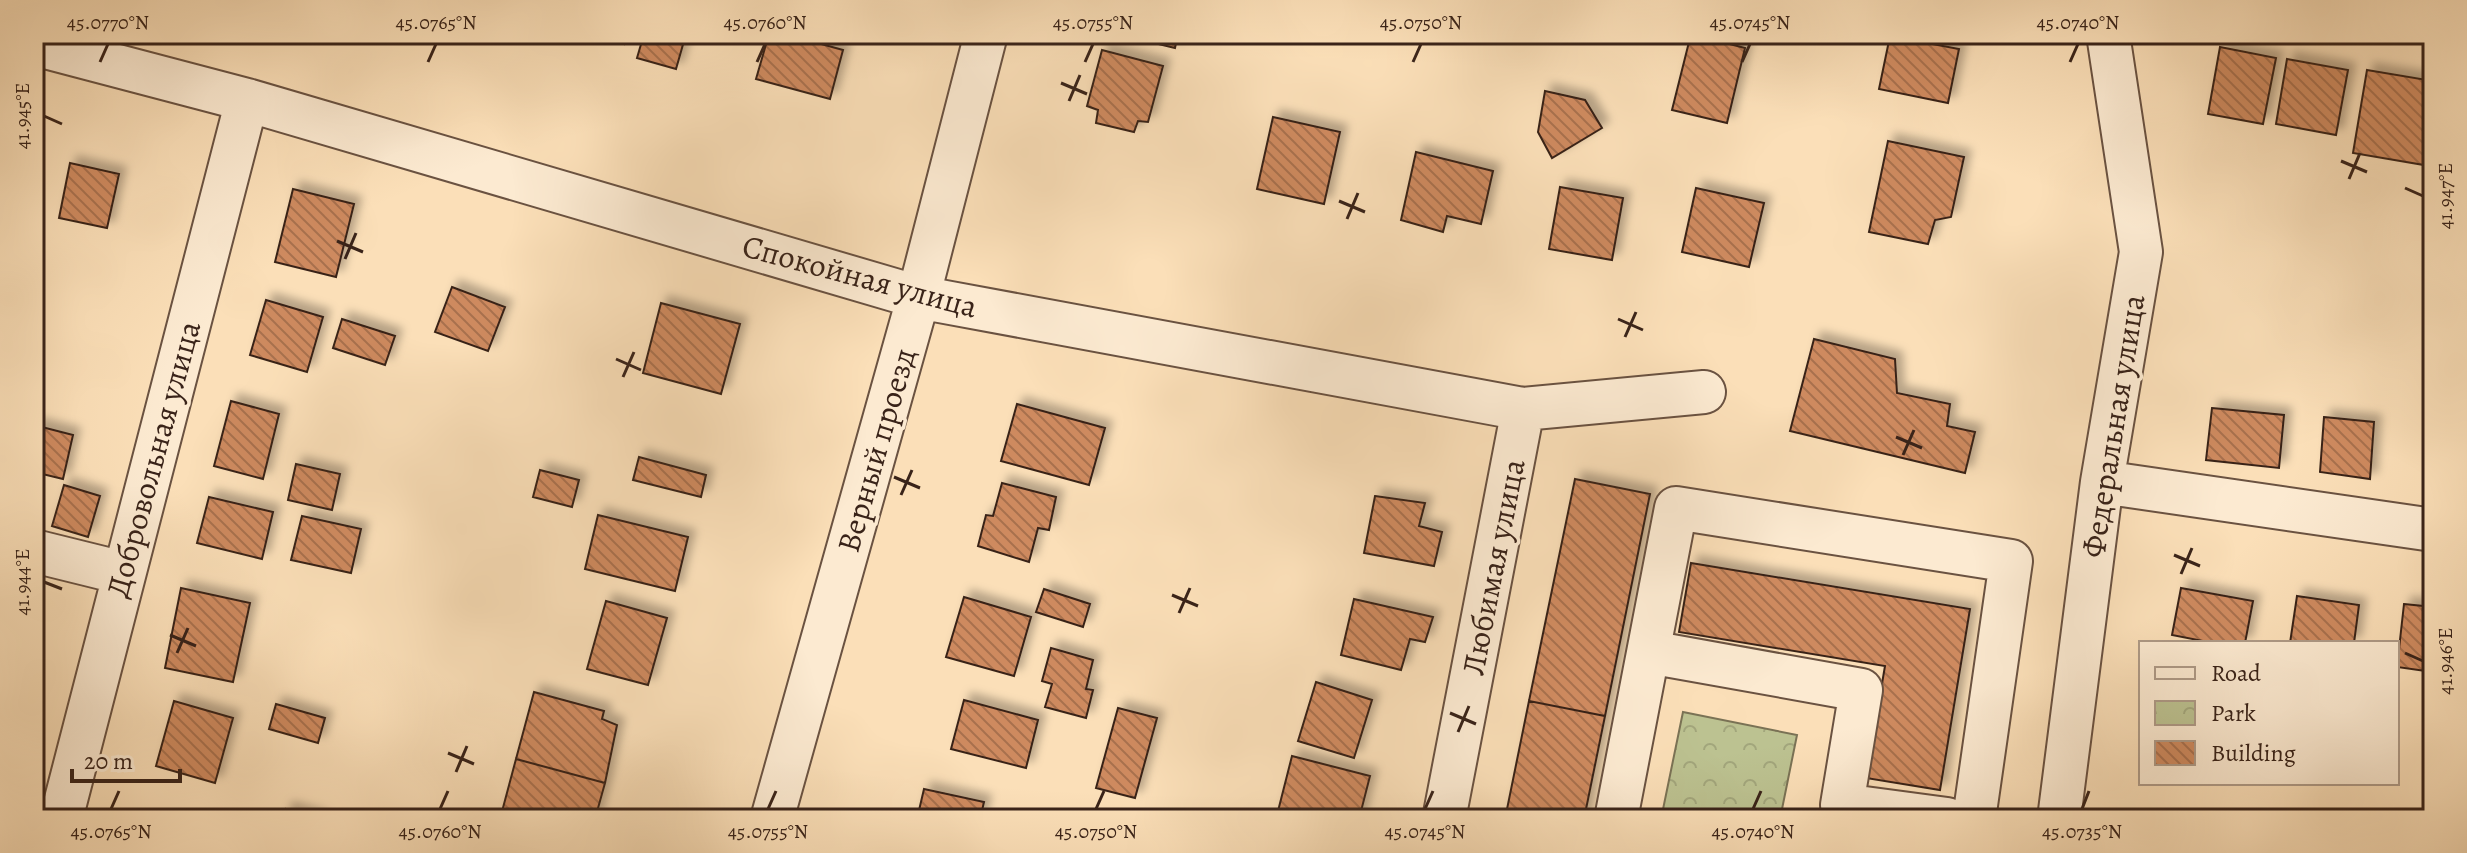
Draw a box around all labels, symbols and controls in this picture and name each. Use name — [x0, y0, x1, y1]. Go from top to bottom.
text: 45.0770°N — [67, 9, 149, 36]
text: 45.0765°N — [395, 9, 477, 36]
text: 45.0760°N — [723, 9, 807, 36]
text: 45.0755°N — [1053, 9, 1133, 36]
text: 45.0750°N — [1380, 9, 1462, 36]
text: 45.0745°N — [1710, 9, 1790, 36]
text: 45.0740°N — [2037, 9, 2119, 36]
text: 41.945°E — [9, 83, 36, 149]
text: 41.947°E — [2432, 163, 2459, 229]
street label: Спокойная улица — [738, 223, 983, 329]
street label: Федеральная улица — [2070, 291, 2156, 561]
street label: Добровольная улица — [95, 316, 211, 602]
street label: Верный проезд — [826, 343, 926, 557]
street label: Любимая улица — [1450, 455, 1536, 679]
text: 41.944°E — [9, 548, 36, 616]
text: 41.946°E — [2432, 627, 2459, 695]
legend — [2139, 641, 2399, 785]
text: Road — [2211, 657, 2261, 689]
text: Park — [2211, 697, 2256, 729]
scale bar — [72, 733, 180, 783]
text: Building — [2211, 737, 2296, 769]
text: 20 m — [84, 745, 133, 777]
text: 45.0765°N — [70, 818, 152, 845]
text: 45.0760°N — [398, 818, 482, 845]
text: 45.0755°N — [728, 818, 808, 845]
text: 45.0750°N — [1055, 818, 1137, 845]
text: 45.0745°N — [1385, 818, 1465, 845]
text: 45.0740°N — [1712, 818, 1794, 845]
text: 45.0735°N — [2042, 818, 2122, 845]

